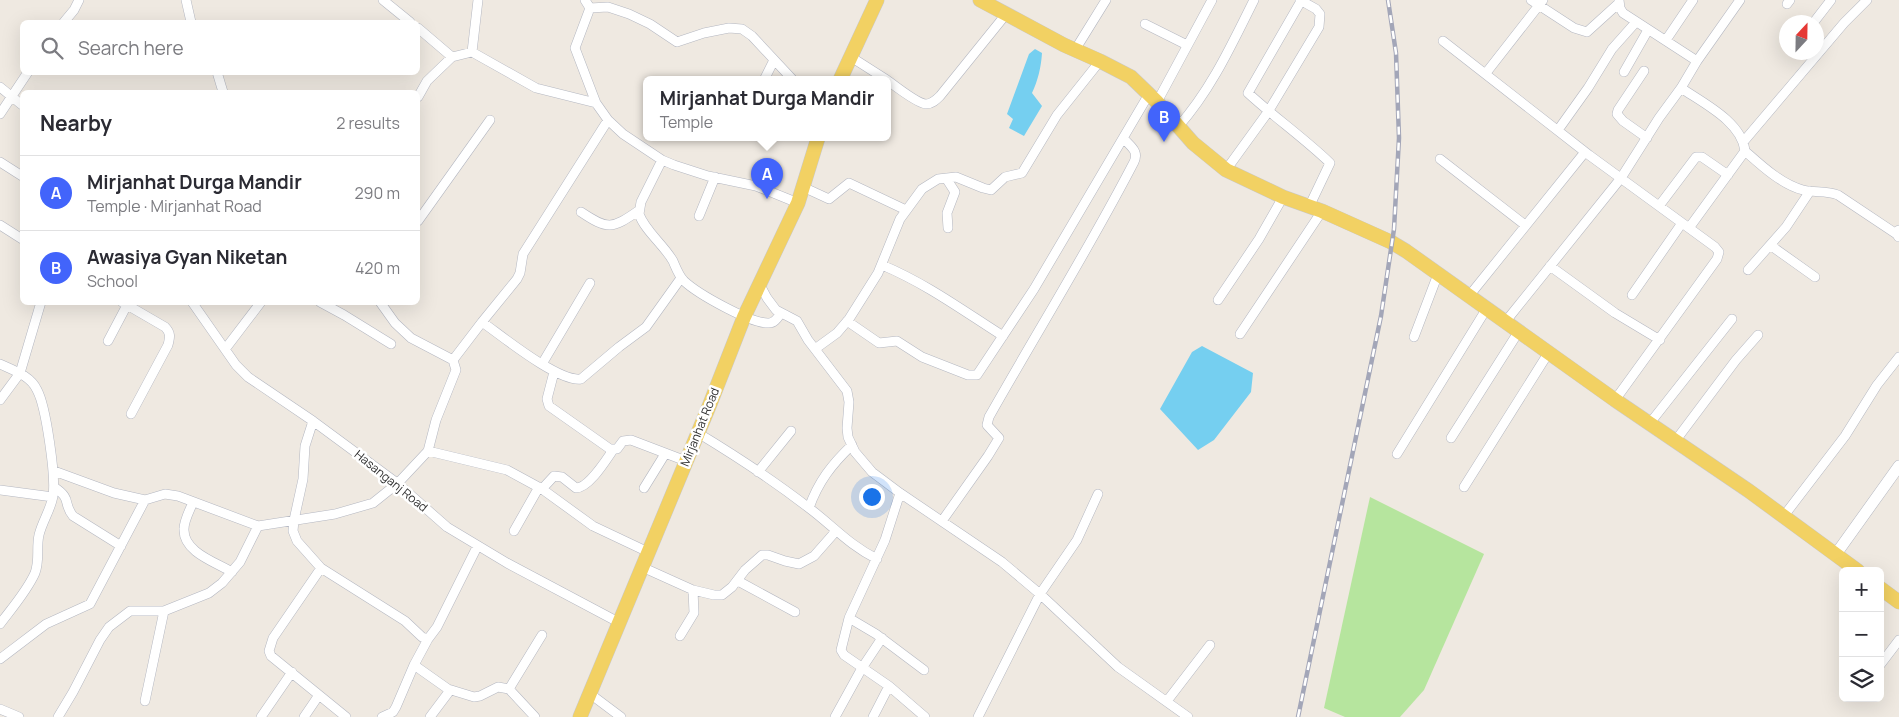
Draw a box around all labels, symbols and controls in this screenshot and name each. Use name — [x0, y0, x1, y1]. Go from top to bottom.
north arrow — [1779, 15, 1824, 60]
search box — [20, 20, 420, 75]
icon: search — [38, 34, 66, 62]
text: Search here — [78, 35, 184, 61]
popup — [643, 76, 891, 141]
text: Mirjanhat Durga Mandir — [660, 85, 874, 111]
pin: B — [1148, 101, 1180, 142]
text: Nearby — [40, 109, 112, 137]
text: Temple — [660, 111, 713, 133]
text: 2 results — [336, 112, 400, 134]
pin: A — [751, 158, 783, 199]
text: Mirjanhat Durga Mandir — [87, 169, 302, 195]
text: A — [51, 182, 61, 204]
text: 290 m — [354, 182, 400, 204]
text: Temple · Mirjanhat Road — [87, 195, 262, 217]
text: Awasiya Gyan Niketan — [87, 244, 288, 270]
text: B — [51, 257, 61, 279]
text: 420 m — [355, 257, 400, 279]
text: School — [87, 270, 138, 292]
street label: Mirjanhat Road — [676, 385, 723, 469]
street label: Hasanganj Road — [351, 446, 432, 515]
your location — [859, 484, 885, 510]
map controls — [1839, 567, 1884, 702]
button: + — [1839, 567, 1884, 612]
button: − — [1839, 612, 1884, 657]
button: layers — [1839, 657, 1884, 702]

